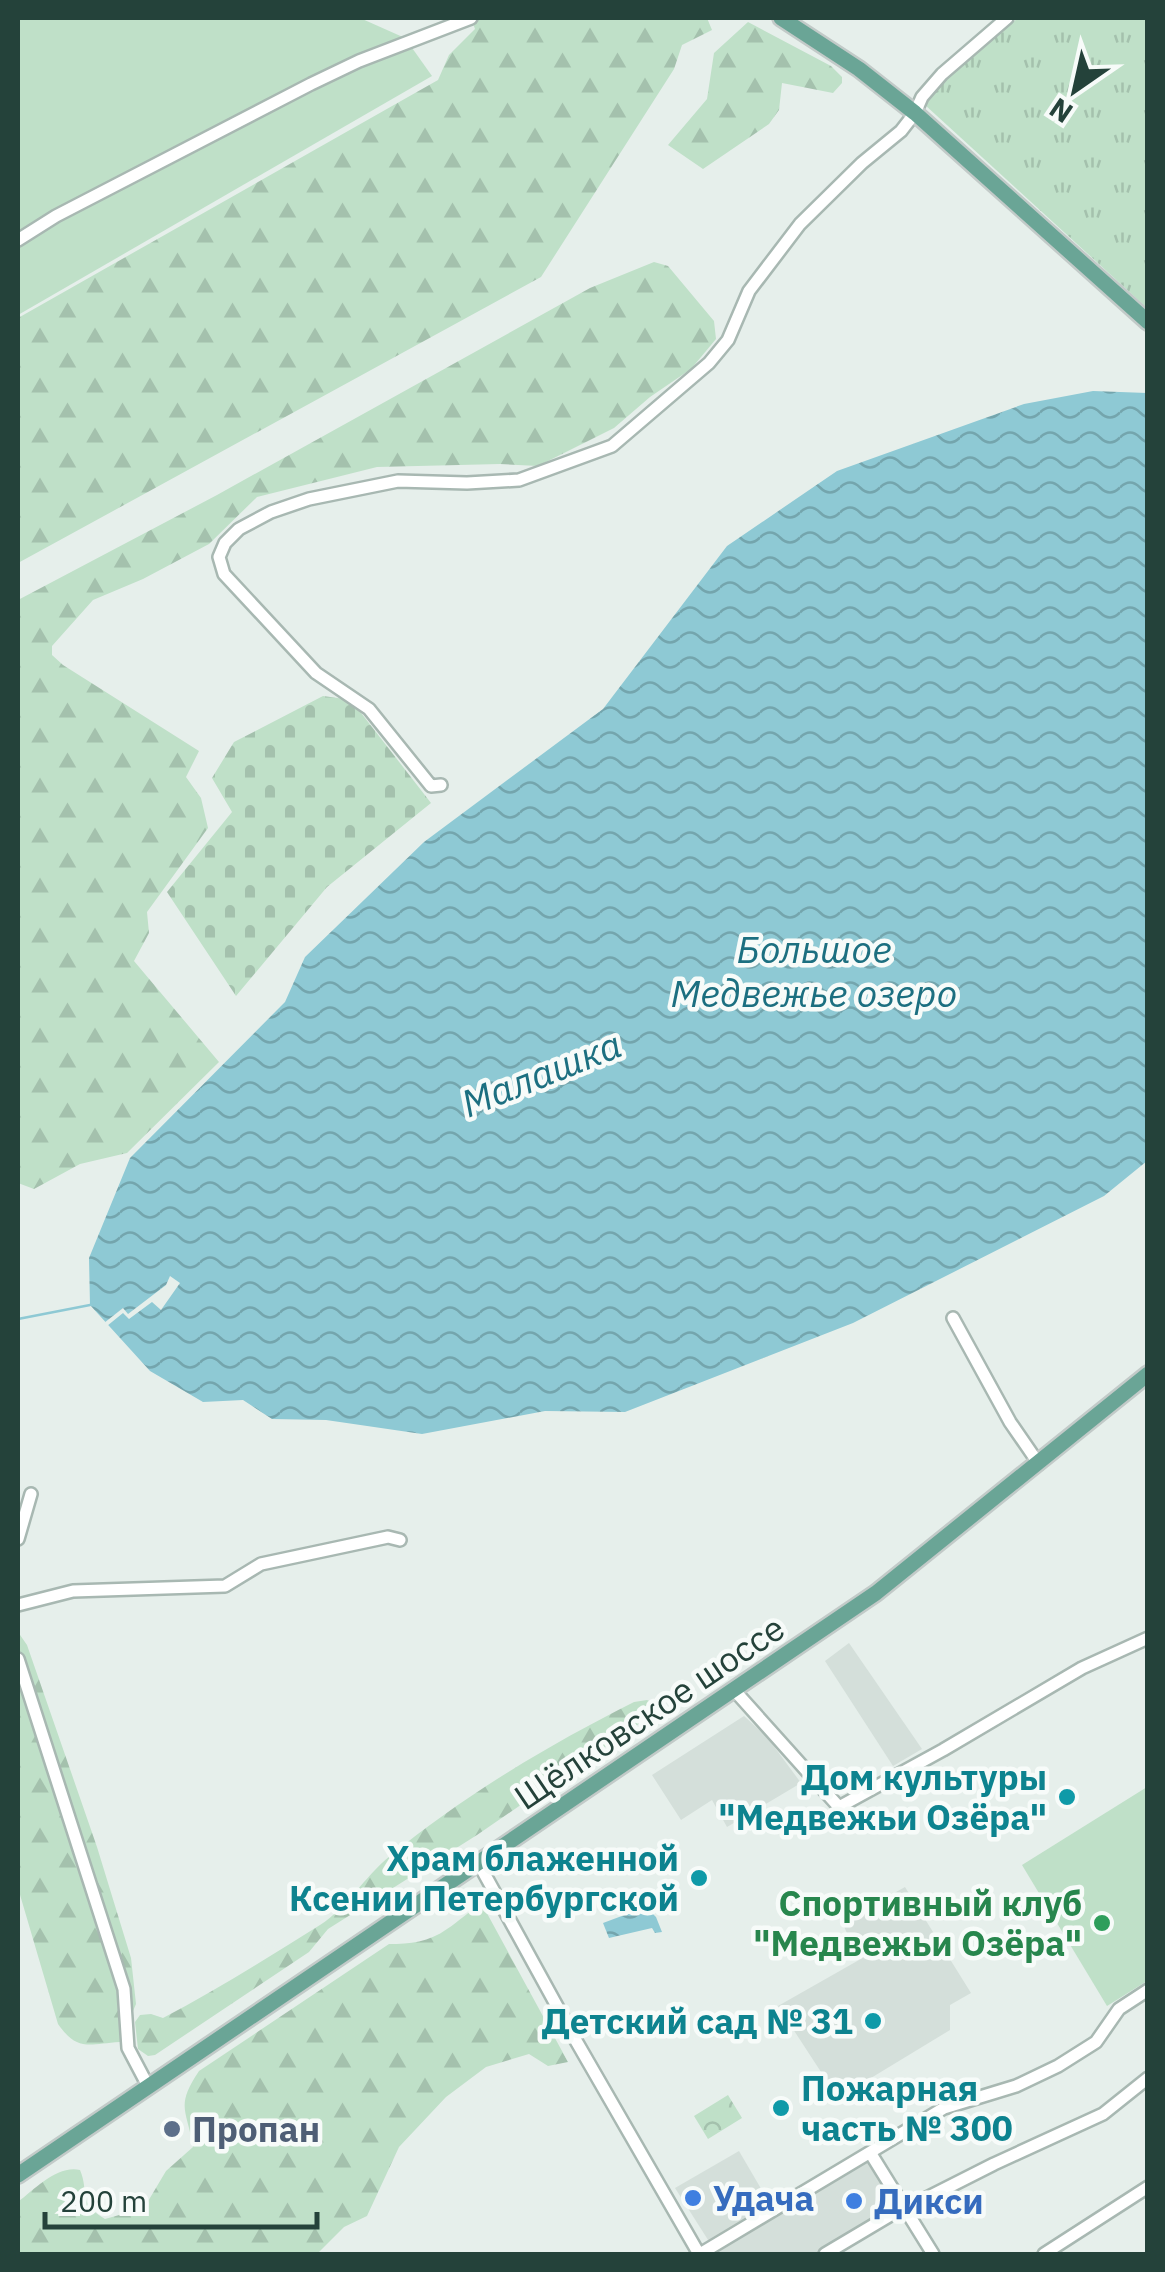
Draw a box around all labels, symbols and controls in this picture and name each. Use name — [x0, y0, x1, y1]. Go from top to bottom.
north arrow — [1025, 40, 1125, 140]
text: N — [1042, 90, 1079, 132]
water label: Большое Медвежье озеро — [671, 924, 957, 1017]
water label: Малашка — [454, 1019, 628, 1127]
street label: Щёлковское шоссе — [505, 1604, 793, 1820]
place label: Дом культуры "Медвежьи Озёра" — [718, 1754, 1047, 1840]
marker: Дом культуры "Медвежьи Озёра" — [1056, 1786, 1078, 1808]
place label: Храм блаженной Ксении Петербургской — [289, 1835, 679, 1921]
marker: Храм блаженной Ксении Петербургской — [688, 1867, 710, 1889]
place label: Спортивный клуб "Медвежьи Озёра" — [753, 1880, 1082, 1966]
marker: Спортивный клуб "Медвежьи Озёра" — [1091, 1912, 1113, 1934]
place label: Детский сад № 31 — [542, 1998, 853, 2044]
marker: Детский сад № 31 — [862, 2010, 884, 2032]
place label: Пожарная часть № 300 — [801, 2065, 1013, 2151]
marker: Пожарная часть № 300 — [770, 2097, 792, 2119]
place label: Пропан — [192, 2106, 320, 2152]
marker: Пропан — [161, 2118, 183, 2140]
scale bar — [45, 2167, 318, 2229]
place label: Удача — [713, 2175, 814, 2221]
place label: Дикси — [874, 2178, 984, 2224]
text: 200 m — [60, 2181, 147, 2220]
marker: Удача — [682, 2187, 704, 2209]
marker: Дикси — [843, 2190, 865, 2212]

